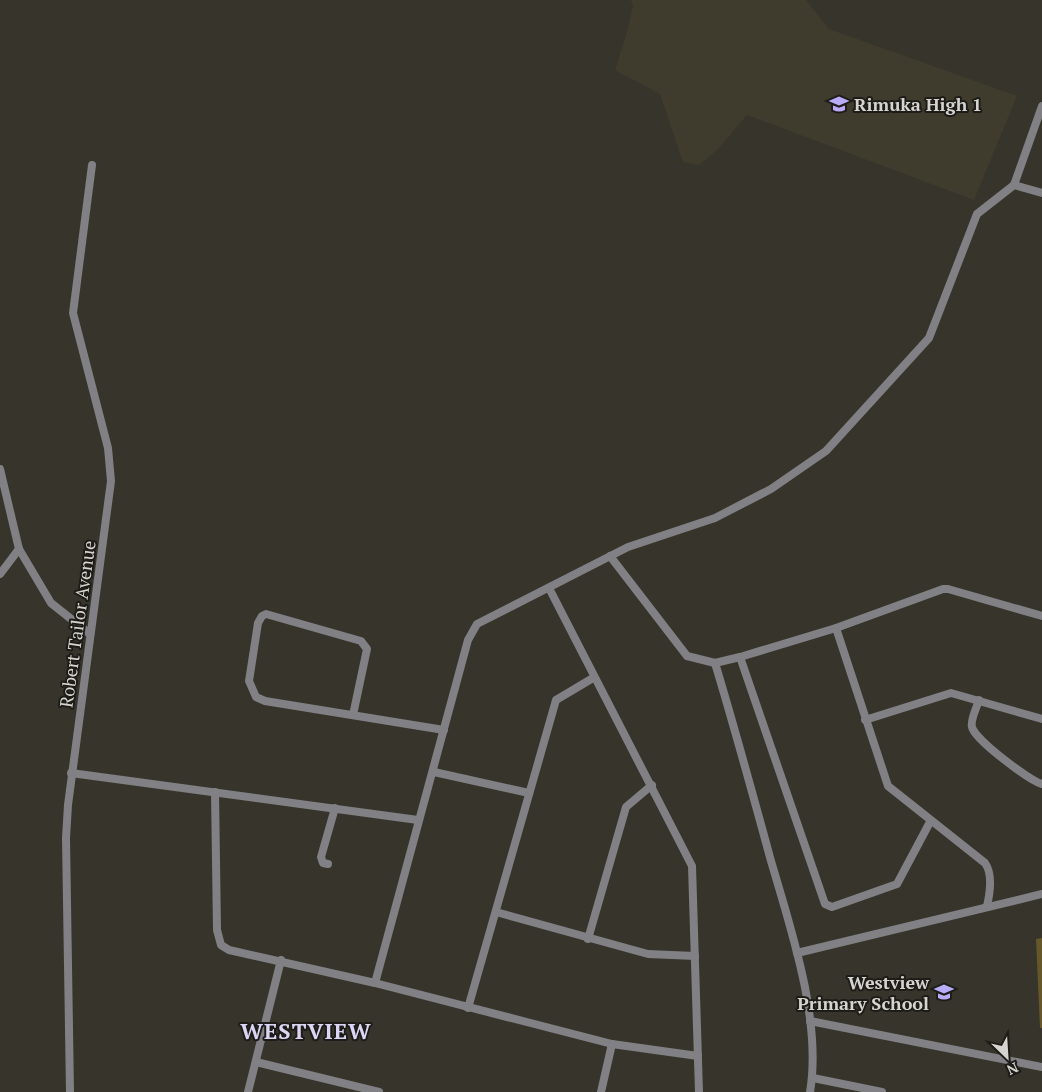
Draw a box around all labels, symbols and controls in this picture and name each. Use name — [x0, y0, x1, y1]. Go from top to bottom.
place label: Rimuka High 1 — [854, 92, 982, 116]
school or university icon: Rimuka High 1 — [828, 93, 850, 115]
street label: Robert Tailor Avenue — [53, 539, 101, 709]
place label: Westview Primary School — [797, 970, 930, 1015]
school or university icon: Westview Primary School — [933, 981, 955, 1003]
district label: WESTVIEW — [240, 1016, 372, 1045]
north arrow — [982, 1032, 1032, 1082]
text: N — [1004, 1058, 1022, 1080]

